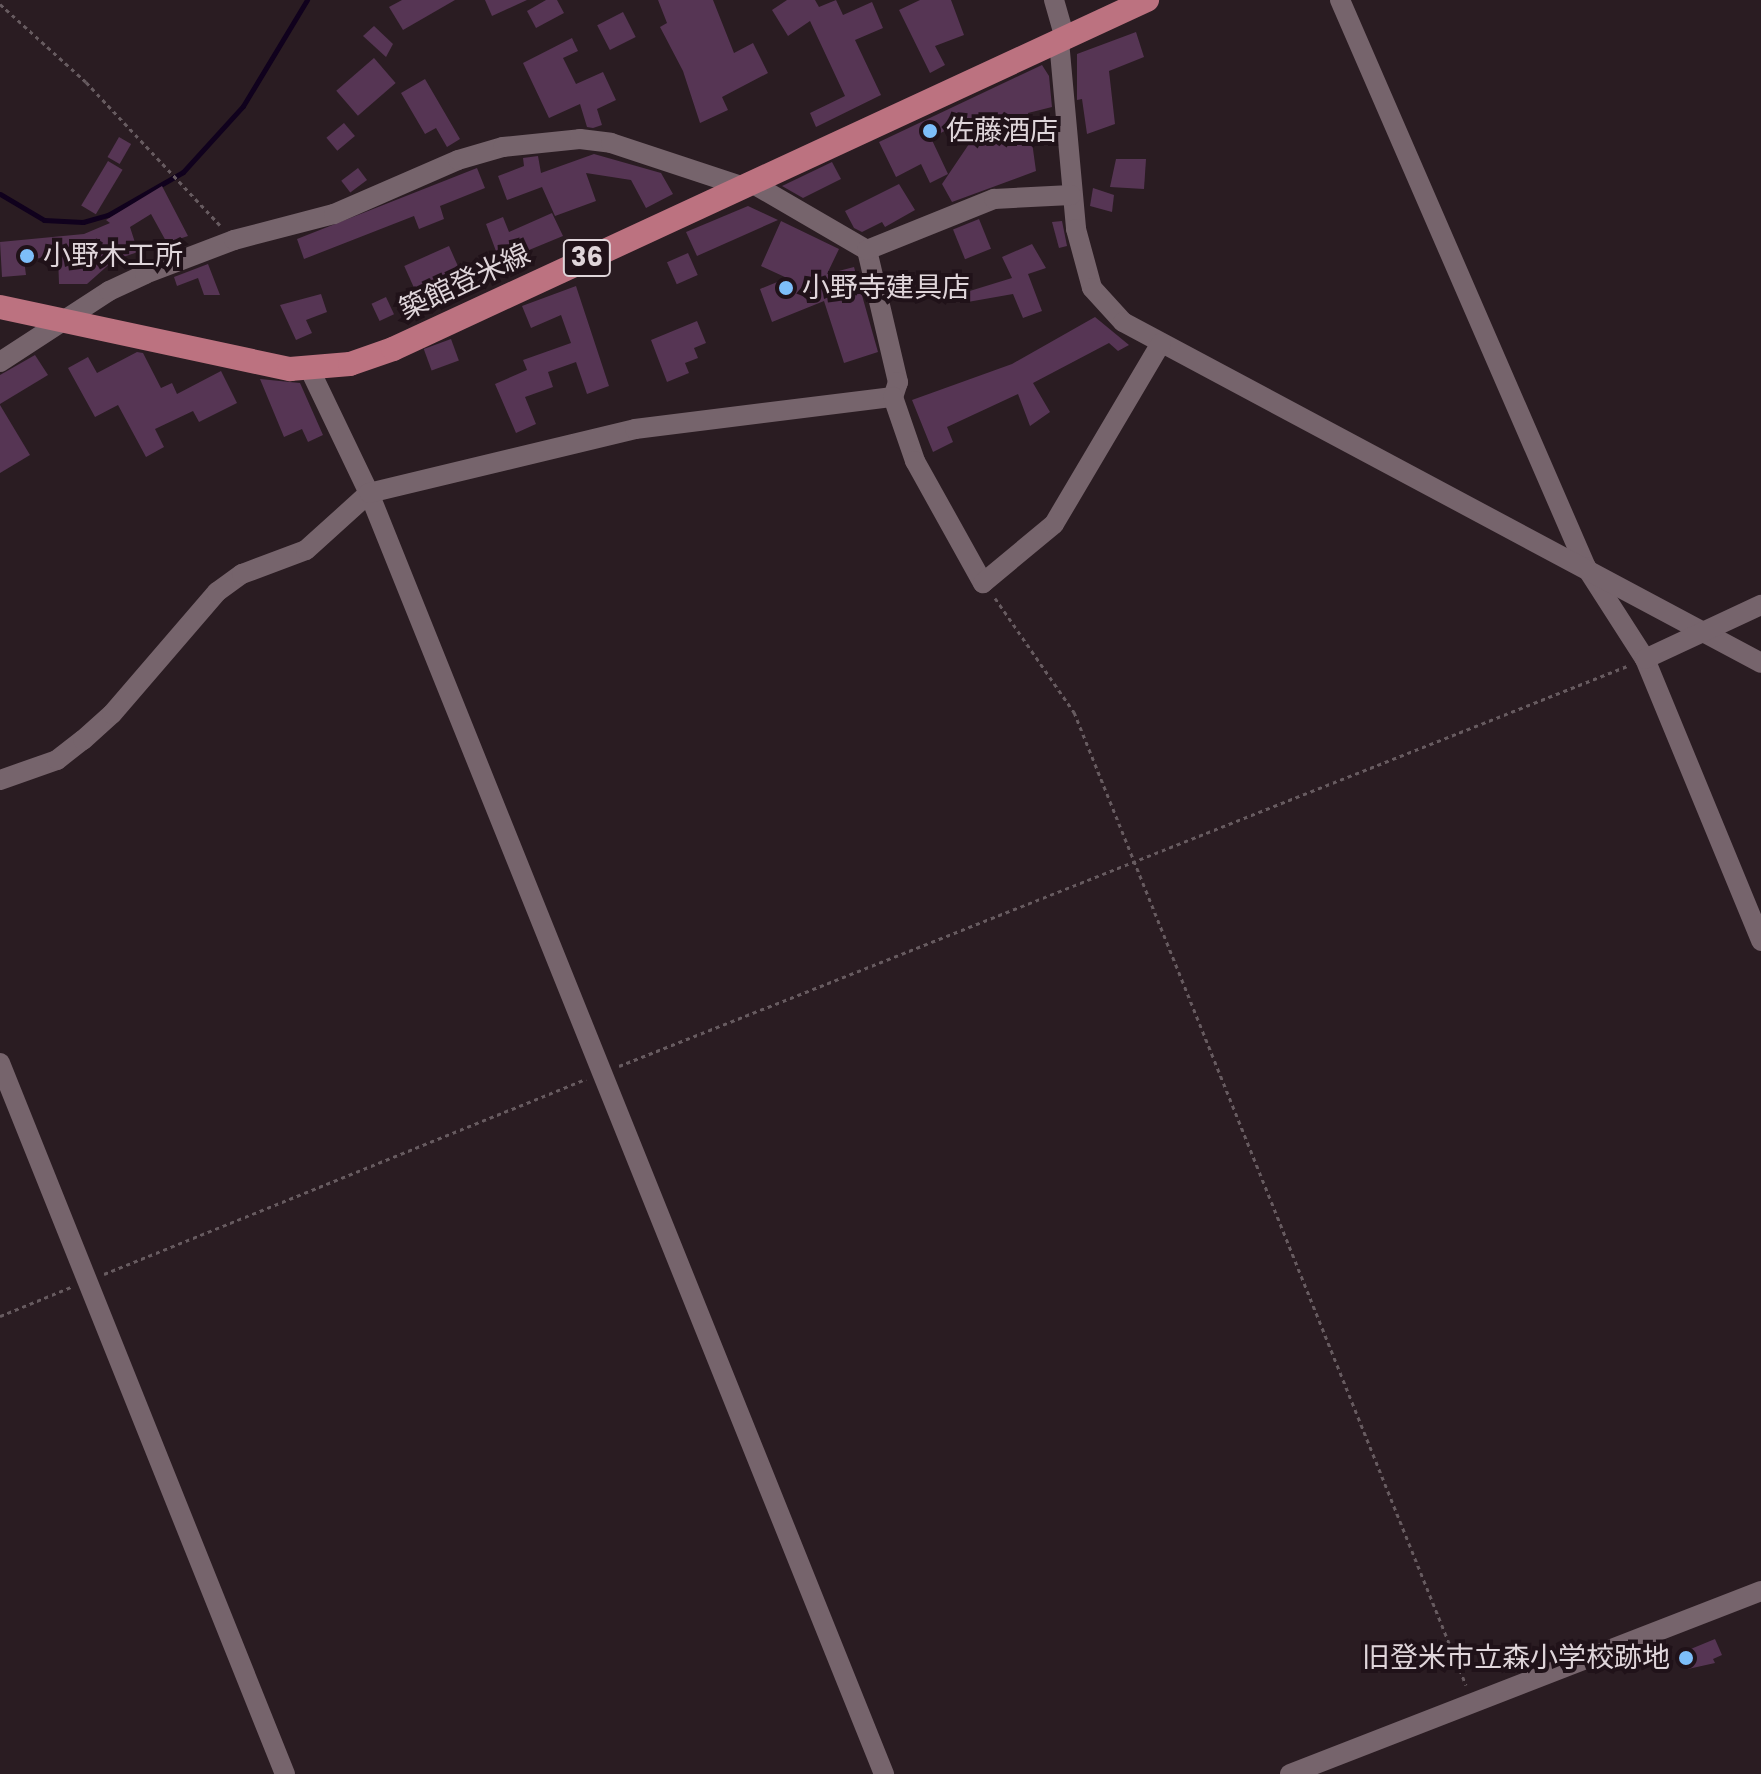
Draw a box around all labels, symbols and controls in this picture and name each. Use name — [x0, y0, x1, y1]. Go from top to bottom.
place label: 佐藤酒店 — [946, 114, 1058, 148]
marker: 佐藤酒店 — [921, 122, 939, 140]
road number: 36 — [561, 236, 613, 280]
street label: 築館登米線 — [394, 237, 536, 327]
place label: 小野木工所 — [43, 239, 183, 273]
marker: 小野木工所 — [18, 247, 36, 265]
place label: 小野寺建具店 — [802, 271, 970, 305]
marker: 小野寺建具店 — [777, 279, 795, 297]
place label: 旧登米市立森小学校跡地 — [1362, 1641, 1670, 1675]
marker: 旧登米市立森小学校跡地 — [1677, 1649, 1695, 1667]

